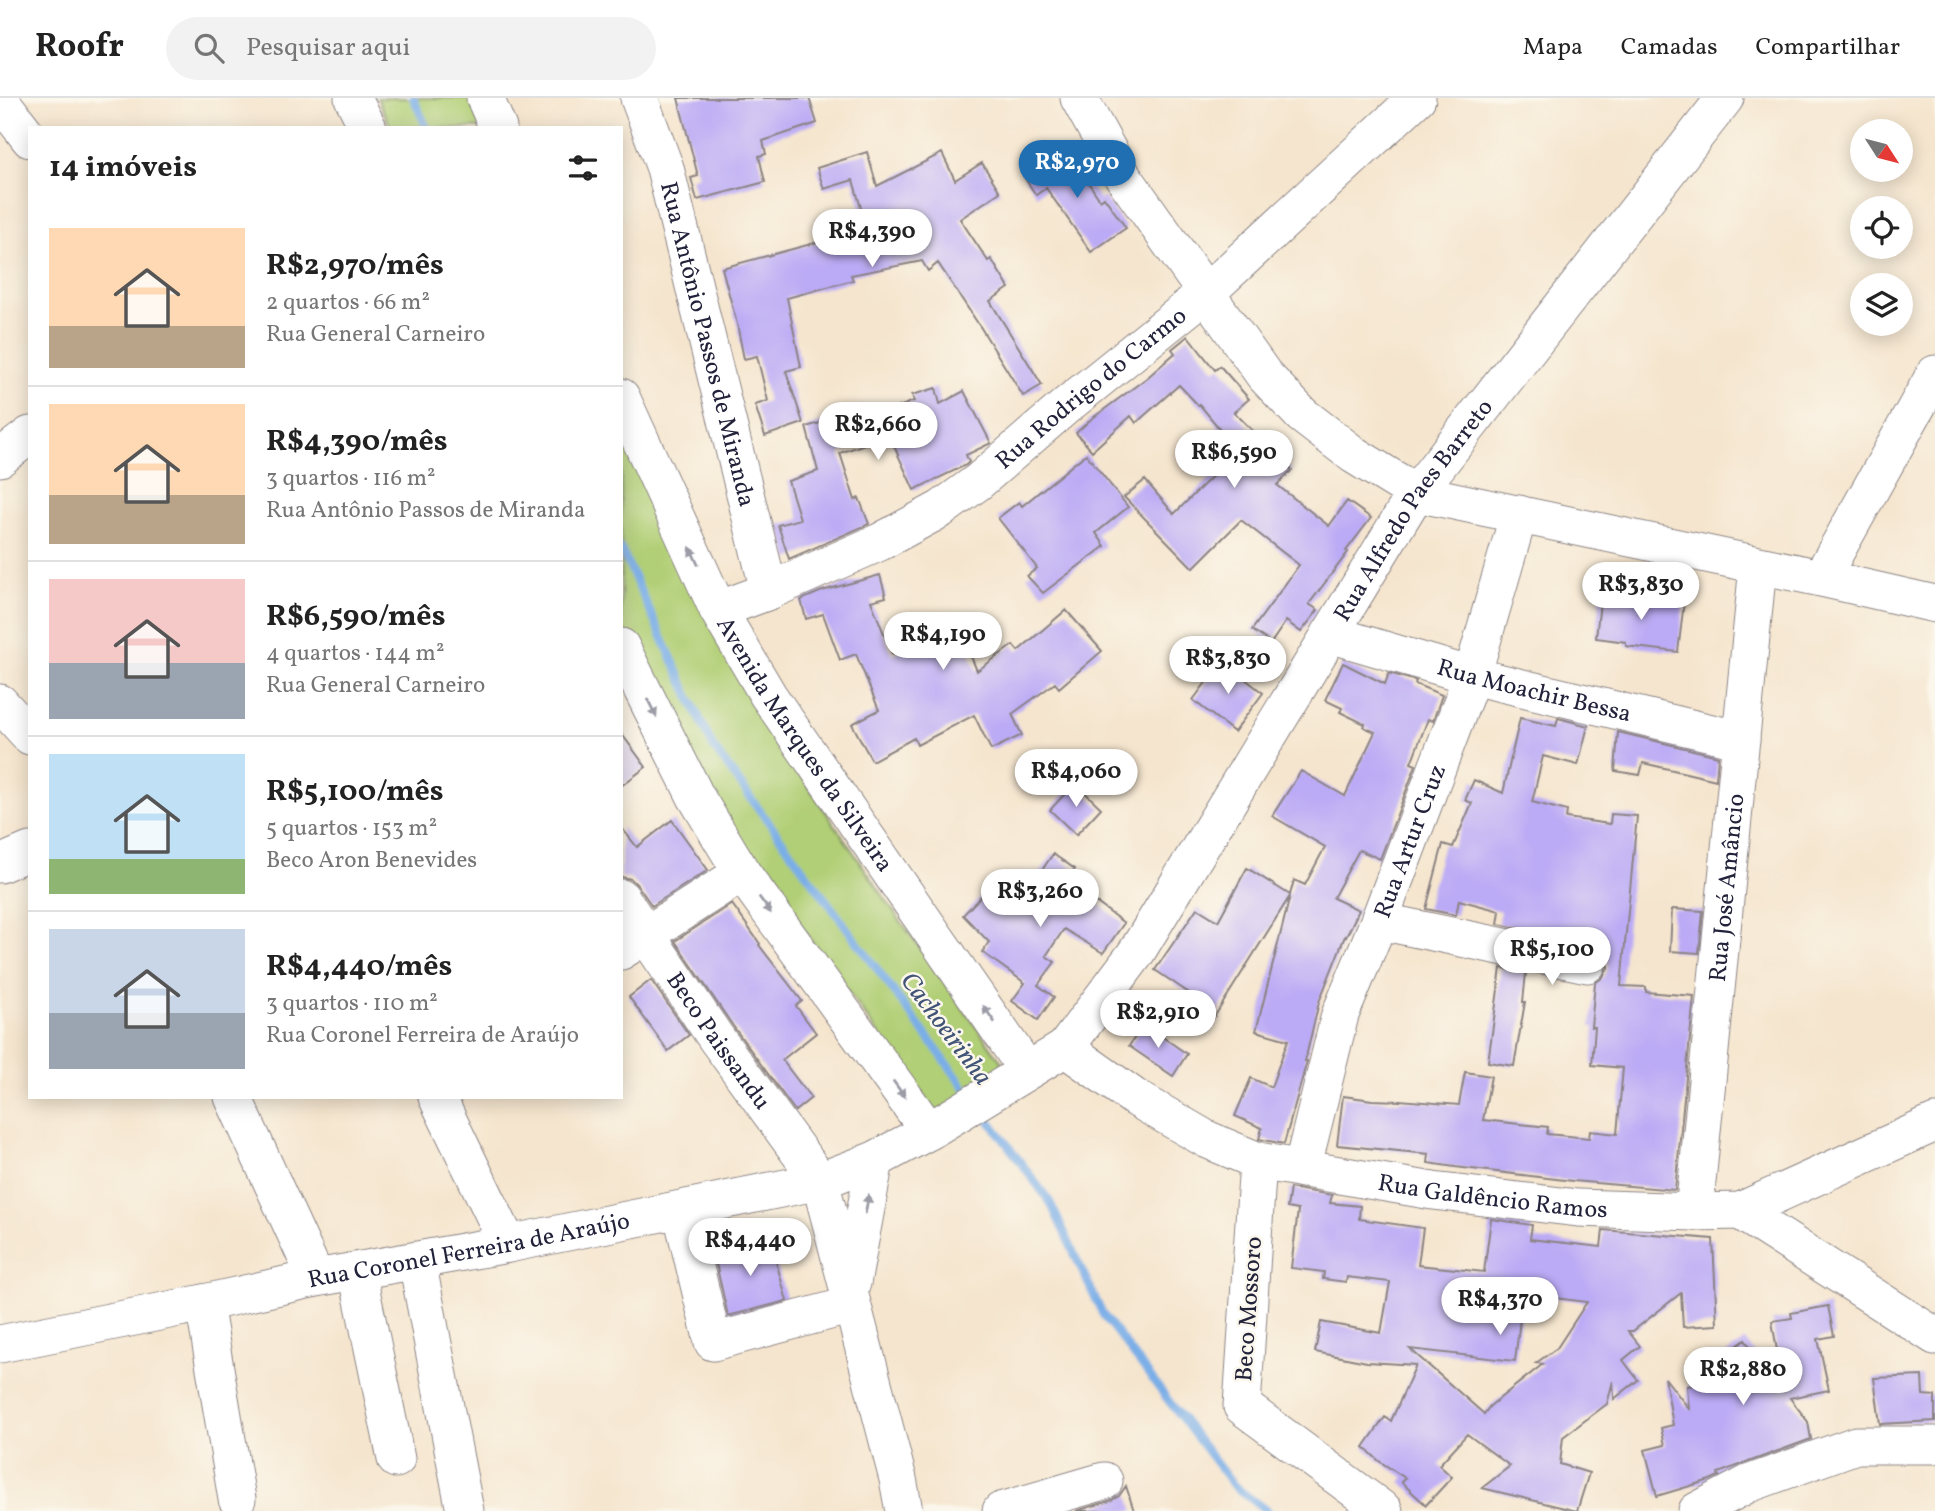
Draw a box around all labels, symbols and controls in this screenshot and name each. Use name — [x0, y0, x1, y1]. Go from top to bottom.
search box — [166, 17, 656, 80]
text: Roofr — [35, 25, 124, 71]
icon: search — [190, 29, 228, 67]
text: Pesquisar aqui — [246, 30, 410, 66]
text: Mapa — [1523, 31, 1583, 65]
text: Camadas — [1621, 31, 1717, 65]
text: Compartilhar — [1755, 31, 1900, 65]
north arrow — [1850, 119, 1913, 182]
map controls — [1850, 119, 1913, 336]
pin: R$2,970 — [1012, 140, 1142, 200]
text: 14 imóveis — [49, 147, 197, 189]
text: R$2,970 — [1035, 147, 1119, 179]
icon: filters — [564, 149, 602, 187]
street label: Rua Antônio Passos de Miranda — [650, 179, 763, 511]
button: locate — [1850, 196, 1913, 259]
pin: R$4,390 — [807, 209, 937, 269]
text: R$4,390 — [828, 216, 916, 248]
text: R$2,970/mês — [266, 245, 444, 287]
icon: home — [105, 256, 189, 340]
button: layers — [1850, 273, 1913, 336]
text: 2 quartos · 66 m² — [266, 287, 430, 319]
street label: Rua Rodrigo do Carmo — [989, 300, 1195, 478]
text: Rua General Carneiro — [266, 319, 485, 351]
street label: Rua Alfredo Paes Barreto — [1327, 392, 1502, 629]
pin: R$2,660 — [813, 402, 943, 462]
text: R$2,660 — [834, 409, 922, 441]
text: R$4,390/mês — [266, 421, 448, 463]
pin: R$6,590 — [1169, 430, 1299, 490]
icon: home — [105, 432, 189, 516]
text: R$6,590 — [1191, 437, 1277, 469]
text: 3 quartos · 116 m² — [266, 463, 436, 495]
text: Rua Antônio Passos de Miranda — [266, 495, 586, 527]
one-way arrow — [688, 546, 700, 566]
pin: R$3,830 — [1576, 562, 1706, 622]
text: R$3,830 — [1598, 569, 1684, 601]
text: R$6,590/mês — [266, 596, 446, 638]
icon: home — [105, 607, 189, 691]
street label: Avenida Marques da Silveira — [707, 611, 900, 880]
pin: R$4,190 — [878, 612, 1008, 672]
text: R$4,190 — [900, 619, 986, 651]
pin: R$3,830 — [1163, 636, 1293, 696]
text: 4 quartos · 144 m² — [266, 638, 444, 670]
text: R$3,830 — [1185, 643, 1271, 675]
street label: Rua Moachir Bessa — [1433, 652, 1634, 732]
text: Rua General Carneiro — [266, 670, 485, 702]
one-way arrow — [646, 698, 657, 718]
pin: R$4,060 — [1011, 750, 1141, 809]
text: R$4,060 — [1031, 756, 1121, 788]
street label: Rua Artur Cruz — [1367, 760, 1456, 923]
text: R$5,100/mês — [266, 771, 444, 813]
icon: home — [105, 782, 189, 866]
street label: Rua José Amâncio — [1702, 792, 1754, 984]
text: 5 quartos · 153 m² — [266, 813, 437, 845]
text: Beco Aron Benevides — [266, 845, 477, 877]
pin: R$3,260 — [975, 870, 1105, 929]
text: R$3,260 — [997, 876, 1083, 908]
one-way arrow — [758, 896, 772, 914]
pin: R$5,100 — [1487, 928, 1617, 987]
text: R$5,100 — [1510, 934, 1594, 966]
text: R$4,440/mês — [266, 946, 452, 988]
icon: home — [105, 957, 189, 1041]
water label: Cachoeirinha — [891, 965, 1000, 1093]
street label: Beco Paissandu — [657, 966, 778, 1118]
text: 3 quartos · 110 m² — [266, 988, 438, 1020]
pin: R$2,910 — [1093, 990, 1223, 1050]
text: R$2,910 — [1116, 997, 1200, 1029]
one-way arrow — [982, 1005, 996, 1023]
text: Rua Coronel Ferreira de Araújo — [266, 1020, 579, 1052]
one-way arrow — [892, 1080, 906, 1098]
street label: Rua Galdêncio Ramos — [1375, 1167, 1608, 1228]
one-way arrow — [861, 1192, 872, 1214]
street label: Rua Coronel Ferreira de Araújo — [305, 1205, 633, 1298]
pin: R$4,440 — [685, 1218, 815, 1278]
text: R$4,440 — [704, 1225, 796, 1257]
street label: Beco Mossoro — [1228, 1235, 1272, 1383]
pin: R$4,370 — [1435, 1278, 1565, 1337]
text: R$4,370 — [1457, 1284, 1543, 1316]
pin: R$2,880 — [1678, 1348, 1808, 1407]
text: R$2,880 — [1700, 1354, 1786, 1386]

